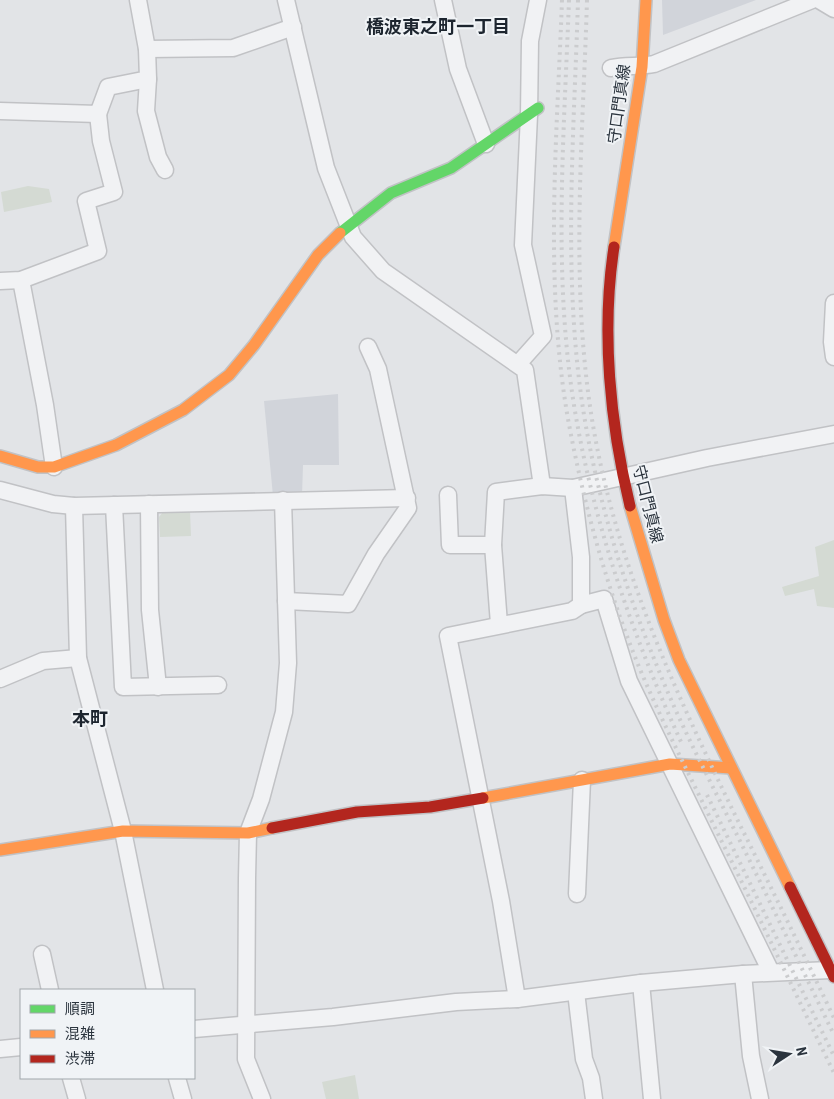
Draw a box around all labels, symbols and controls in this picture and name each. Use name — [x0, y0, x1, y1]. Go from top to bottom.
district label: 橋波東之町一丁目 — [366, 16, 510, 37]
street label: 守口門真線 — [604, 63, 634, 145]
street label: 守口門真線 — [629, 463, 667, 545]
district label: 本町 — [72, 708, 108, 729]
legend — [20, 989, 195, 1079]
text: 順調 — [65, 1000, 95, 1018]
text: 混雑 — [65, 1025, 95, 1043]
north arrow — [764, 1029, 814, 1079]
text: N — [793, 1045, 810, 1057]
text: 渋滞 — [65, 1050, 95, 1068]

